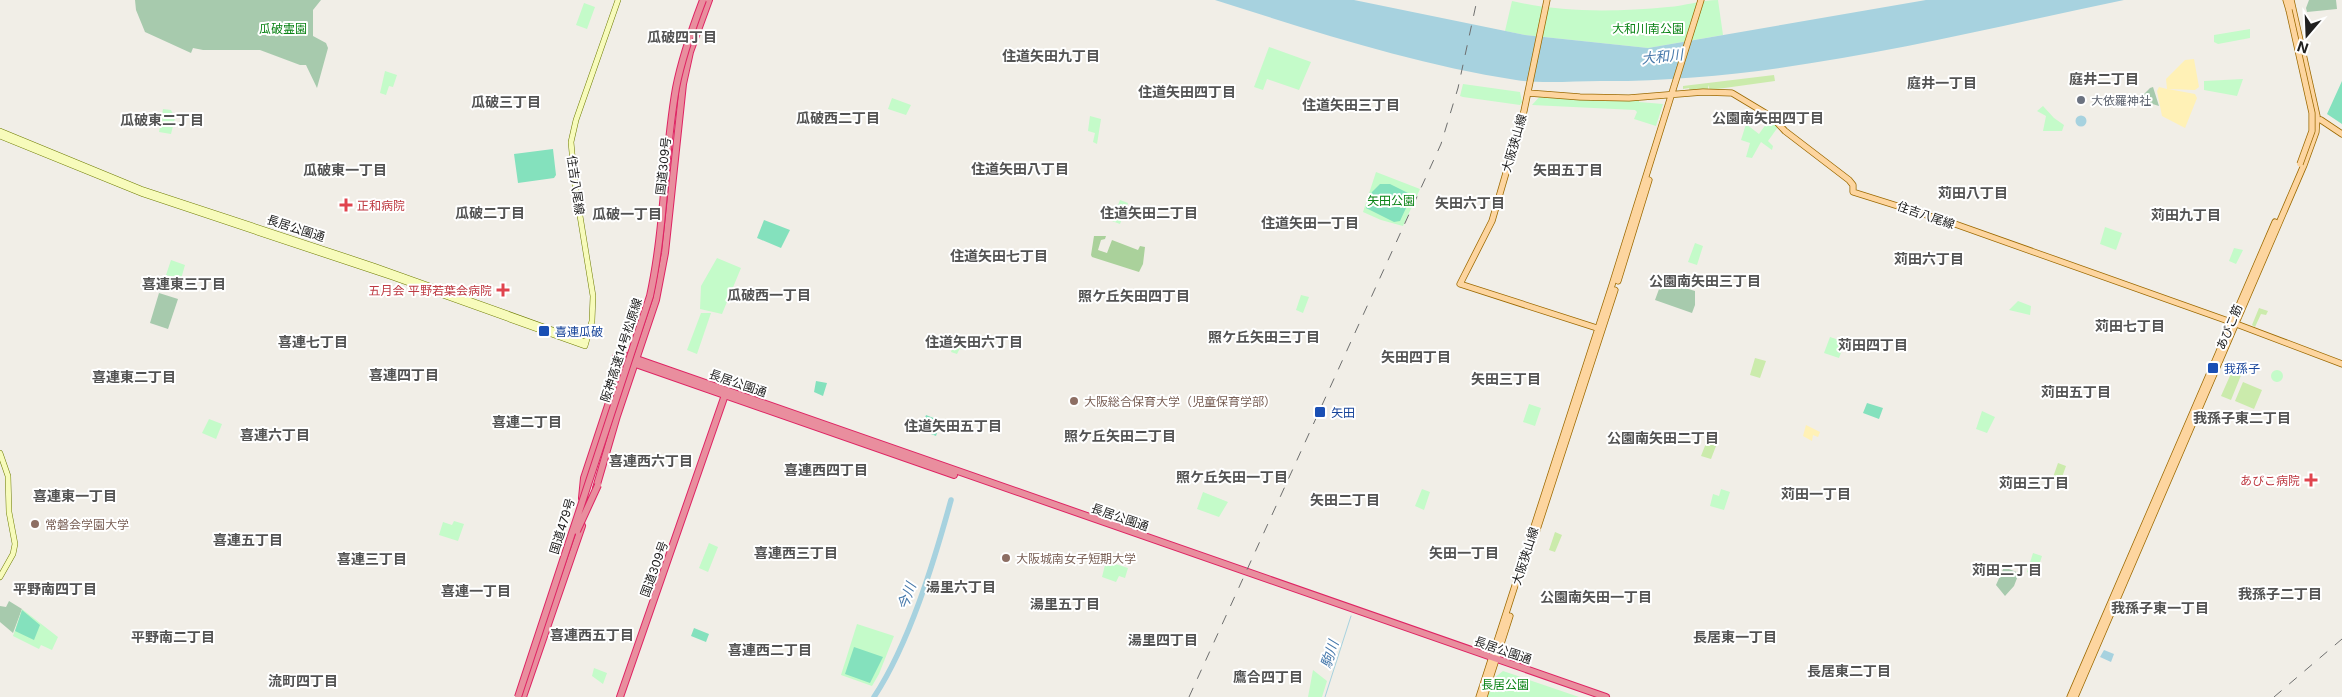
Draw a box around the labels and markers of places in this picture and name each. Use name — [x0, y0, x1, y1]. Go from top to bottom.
place label: 大依羅神社 — [2091, 93, 2151, 108]
marker: 大依羅神社 — [2075, 94, 2087, 106]
marker: 正和病院 — [339, 198, 353, 212]
place label: 正和病院 — [357, 198, 405, 213]
place label: 五月会 平野若葉会病院 — [369, 283, 492, 298]
marker: 五月会 平野若葉会病院 — [496, 283, 510, 297]
marker: 喜連瓜破 — [537, 324, 551, 338]
place label: 喜連瓜破 — [555, 324, 603, 339]
marker: 我孫子 — [2206, 361, 2220, 375]
place label: 我孫子 — [2224, 361, 2260, 376]
place label: 大阪総合保育大学（児童保育学部） — [1084, 394, 1276, 409]
marker: 大阪総合保育大学（児童保育学部） — [1068, 395, 1080, 407]
marker: 矢田 — [1313, 405, 1327, 419]
place label: 矢田 — [1331, 405, 1355, 420]
place label: あびこ病院 — [2240, 473, 2300, 488]
marker: あびこ病院 — [2304, 473, 2318, 487]
place label: 常磐会学園大学 — [45, 517, 129, 532]
marker: 常磐会学園大学 — [29, 518, 41, 530]
place label: 大阪城南女子短期大学 — [1016, 551, 1136, 566]
marker: 大阪城南女子短期大学 — [1000, 552, 1012, 564]

